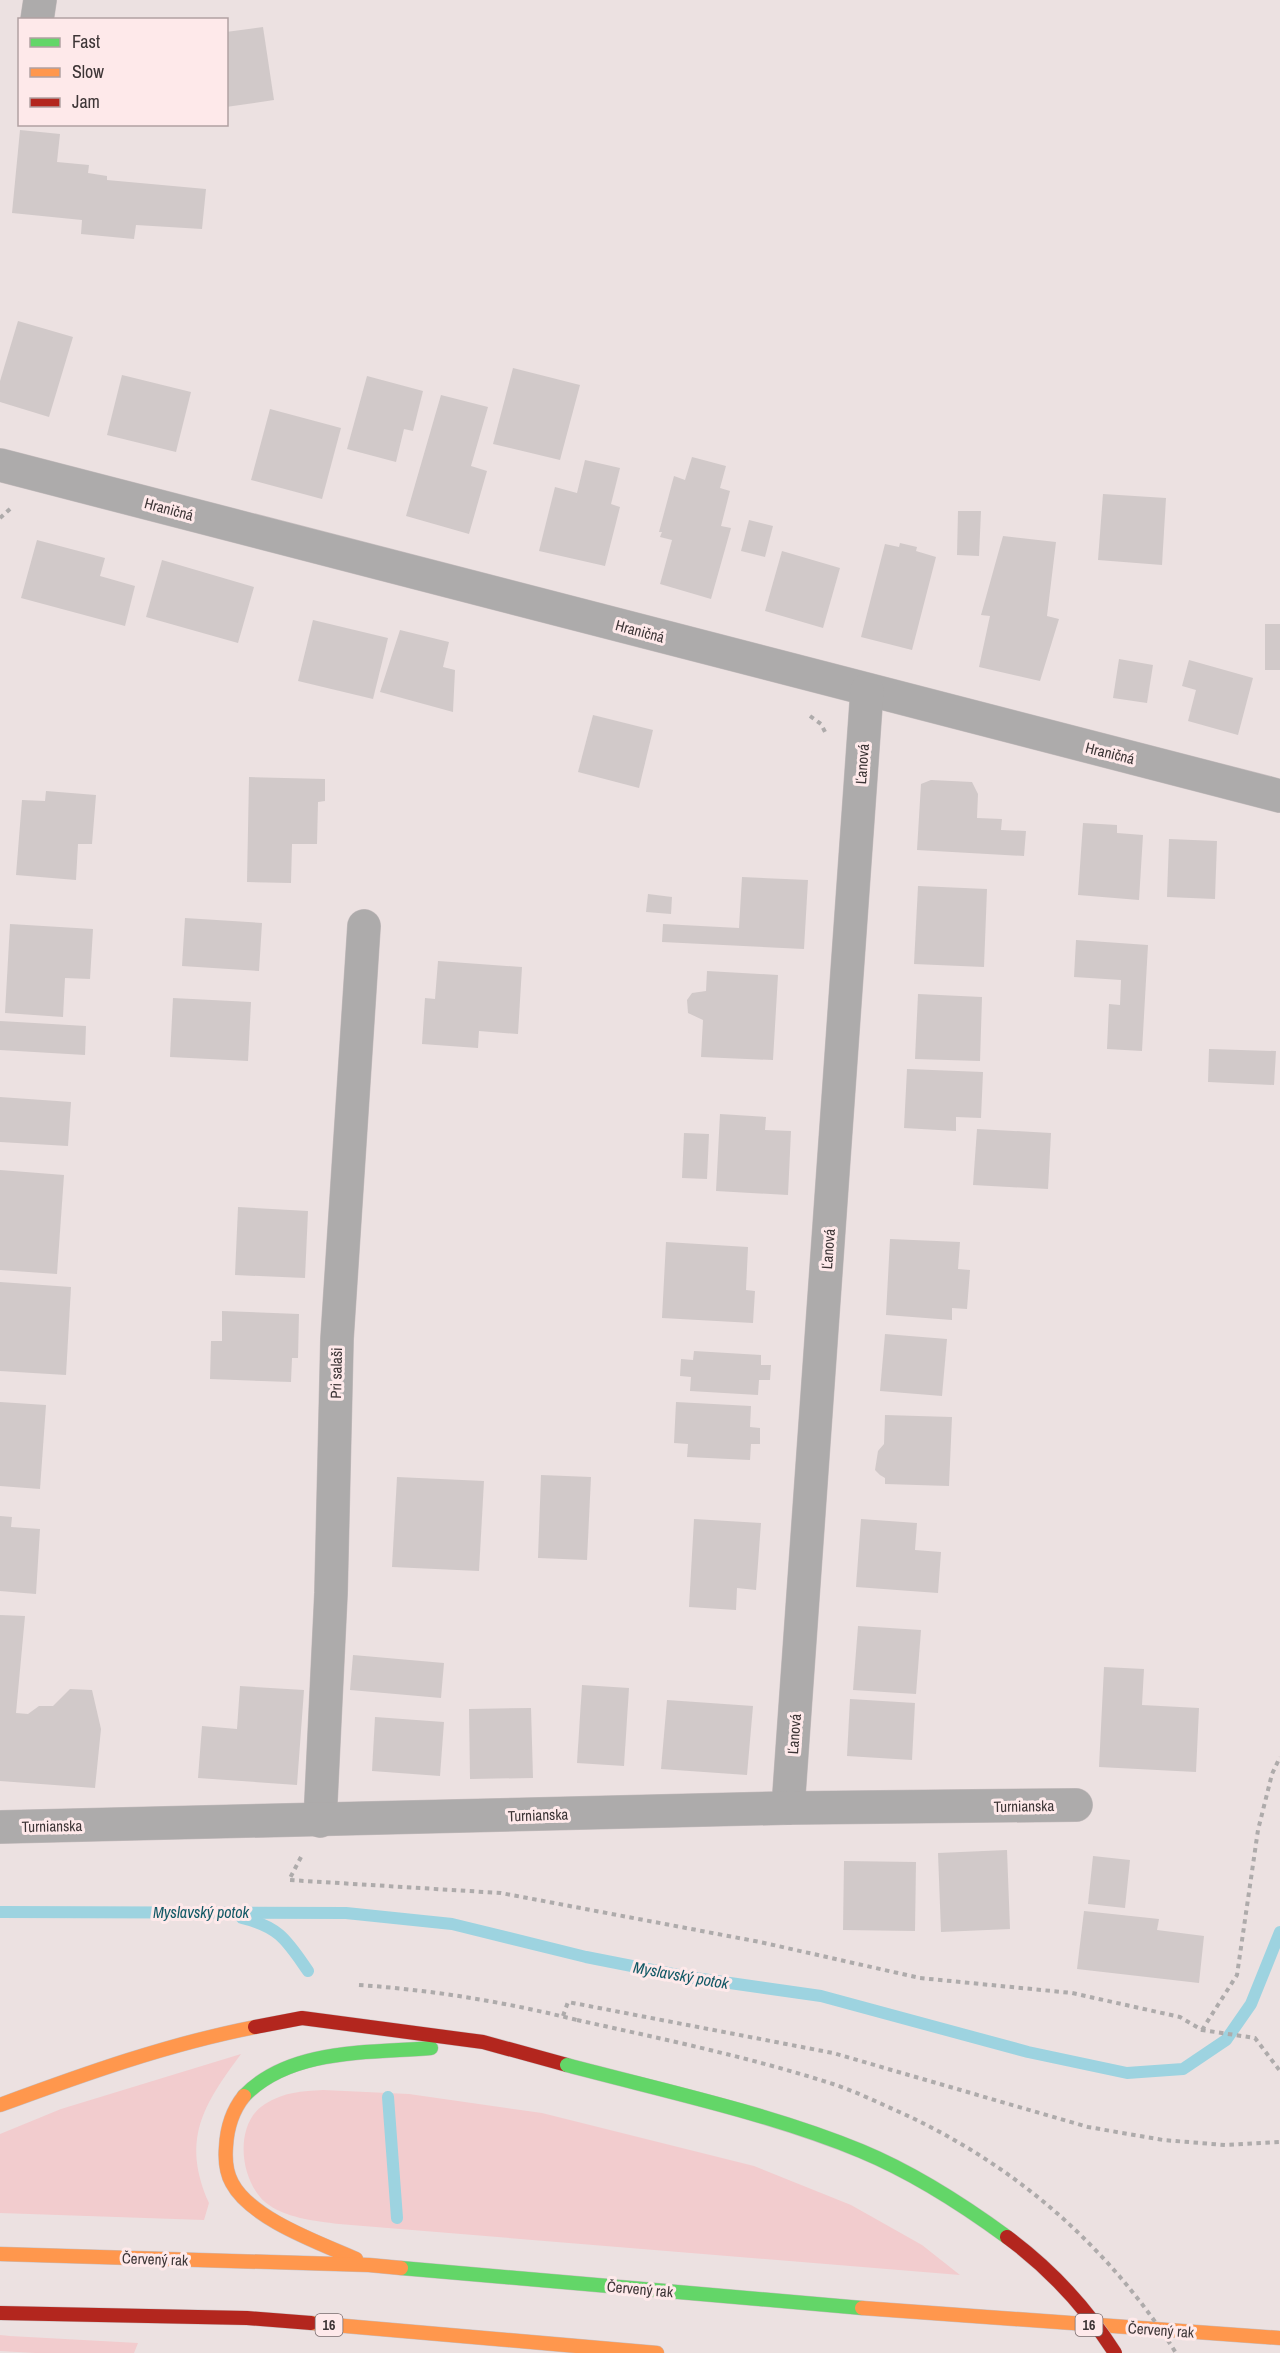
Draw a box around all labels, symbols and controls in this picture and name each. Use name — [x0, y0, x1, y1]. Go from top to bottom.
legend — [18, 18, 228, 126]
text: Fast — [72, 29, 100, 54]
text: Slow — [72, 59, 104, 84]
text: Jam — [72, 89, 100, 114]
street label: Hraničná — [142, 492, 196, 526]
street label: Hraničná — [613, 614, 667, 648]
street label: Hraničná — [1083, 737, 1137, 769]
street label: Ľanová — [850, 743, 874, 785]
street label: Ľanová — [816, 1228, 840, 1270]
street label: Pri salaši — [325, 1347, 347, 1399]
street label: Ľanová — [782, 1713, 806, 1755]
street label: Turnianska — [994, 1795, 1055, 1817]
street label: Turnianska — [507, 1803, 569, 1827]
street label: Turnianska — [22, 1815, 83, 1837]
water label: Myslavský potok — [153, 1901, 250, 1923]
water label: Myslavský potok — [632, 1956, 731, 1994]
street label: Červený rak — [121, 2247, 189, 2271]
street label: Červený rak — [606, 2276, 675, 2302]
road number: 16 — [316, 2314, 342, 2336]
road number: 16 — [1076, 2314, 1102, 2336]
street label: Červený rak — [1127, 2317, 1196, 2343]

